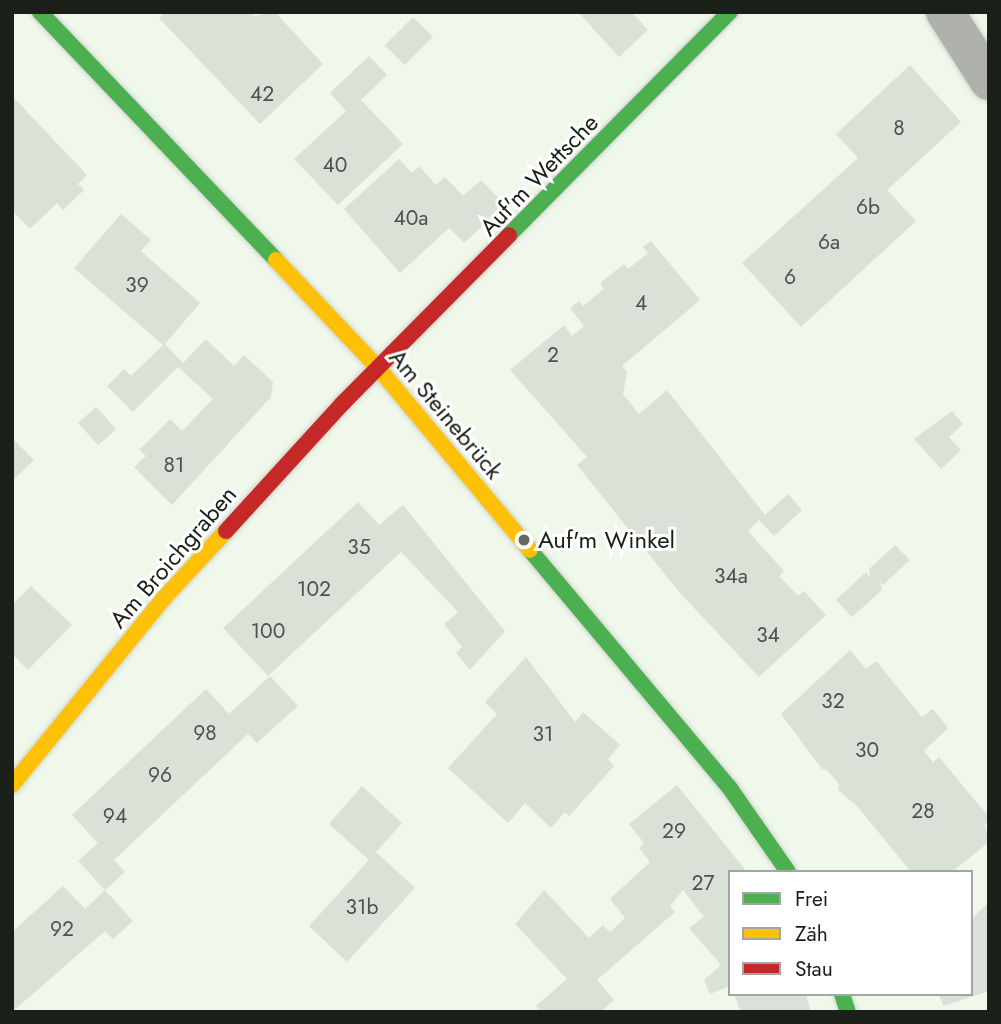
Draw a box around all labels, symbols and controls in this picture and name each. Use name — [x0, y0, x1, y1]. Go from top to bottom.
house number: 42 — [250, 81, 274, 107]
street label: Auf'm Wettsche — [474, 108, 604, 242]
house number: 8 — [893, 115, 905, 141]
house number: 40 — [323, 152, 347, 178]
house number: 6b — [856, 194, 880, 220]
house number: 40a — [394, 205, 428, 231]
house number: 6a — [818, 229, 840, 255]
house number: 6 — [784, 264, 796, 290]
house number: 39 — [125, 272, 149, 298]
house number: 4 — [635, 290, 647, 316]
house number: 2 — [547, 342, 559, 368]
street label: Am Steinebrück — [383, 343, 509, 485]
house number: 81 — [164, 452, 184, 478]
street label: Am Broichgraben — [104, 480, 242, 634]
place label: Auf'm Winkel — [538, 526, 675, 554]
marker: Auf'm Winkel — [516, 532, 532, 548]
house number: 35 — [347, 534, 371, 560]
house number: 34a — [714, 563, 748, 589]
house number: 102 — [297, 576, 331, 602]
house number: 100 — [251, 618, 285, 644]
house number: 34 — [756, 622, 780, 648]
house number: 32 — [821, 688, 845, 714]
house number: 98 — [193, 720, 217, 746]
house number: 31 — [533, 721, 553, 747]
house number: 30 — [855, 737, 879, 763]
house number: 96 — [148, 762, 172, 788]
house number: 28 — [911, 798, 935, 824]
house number: 94 — [103, 803, 127, 829]
house number: 29 — [662, 818, 686, 844]
house number: 27 — [692, 870, 714, 896]
legend — [728, 870, 973, 996]
text: Frei — [795, 884, 828, 914]
house number: 31b — [346, 894, 378, 920]
house number: 92 — [50, 916, 74, 942]
text: Zäh — [795, 919, 828, 949]
text: Stau — [795, 954, 833, 984]

